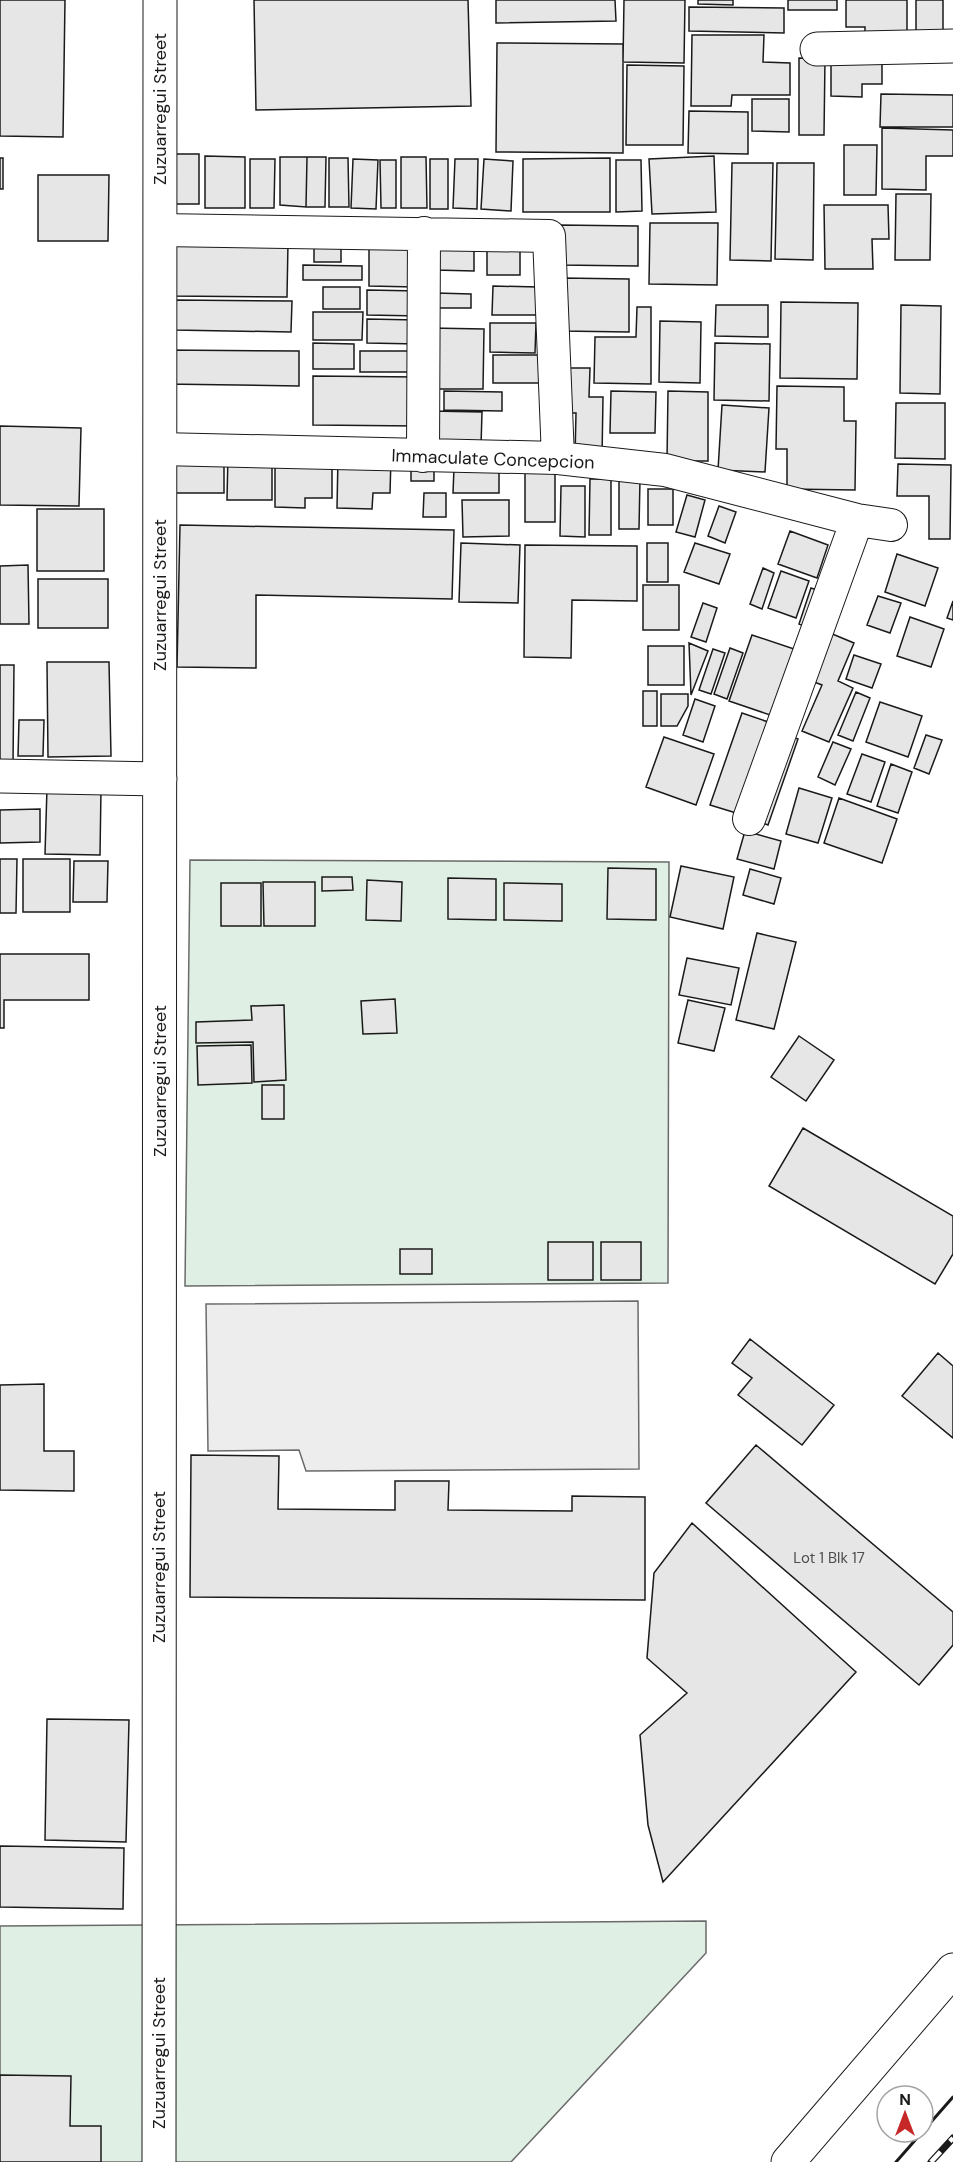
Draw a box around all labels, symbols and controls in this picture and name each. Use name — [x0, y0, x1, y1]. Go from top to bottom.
street label: Zuzuarregui Street — [148, 33, 172, 185]
street label: Immaculate Concepcion — [391, 443, 595, 475]
street label: Zuzuarregui Street — [148, 519, 172, 671]
street label: Zuzuarregui Street — [148, 1005, 172, 1157]
street label: Zuzuarregui Street — [147, 1491, 171, 1643]
house number: Lot 1 Blk 17 — [793, 1548, 865, 1568]
street label: Zuzuarregui Street — [147, 1977, 171, 2129]
north arrow — [875, 2084, 935, 2144]
text: N — [899, 2089, 911, 2110]

